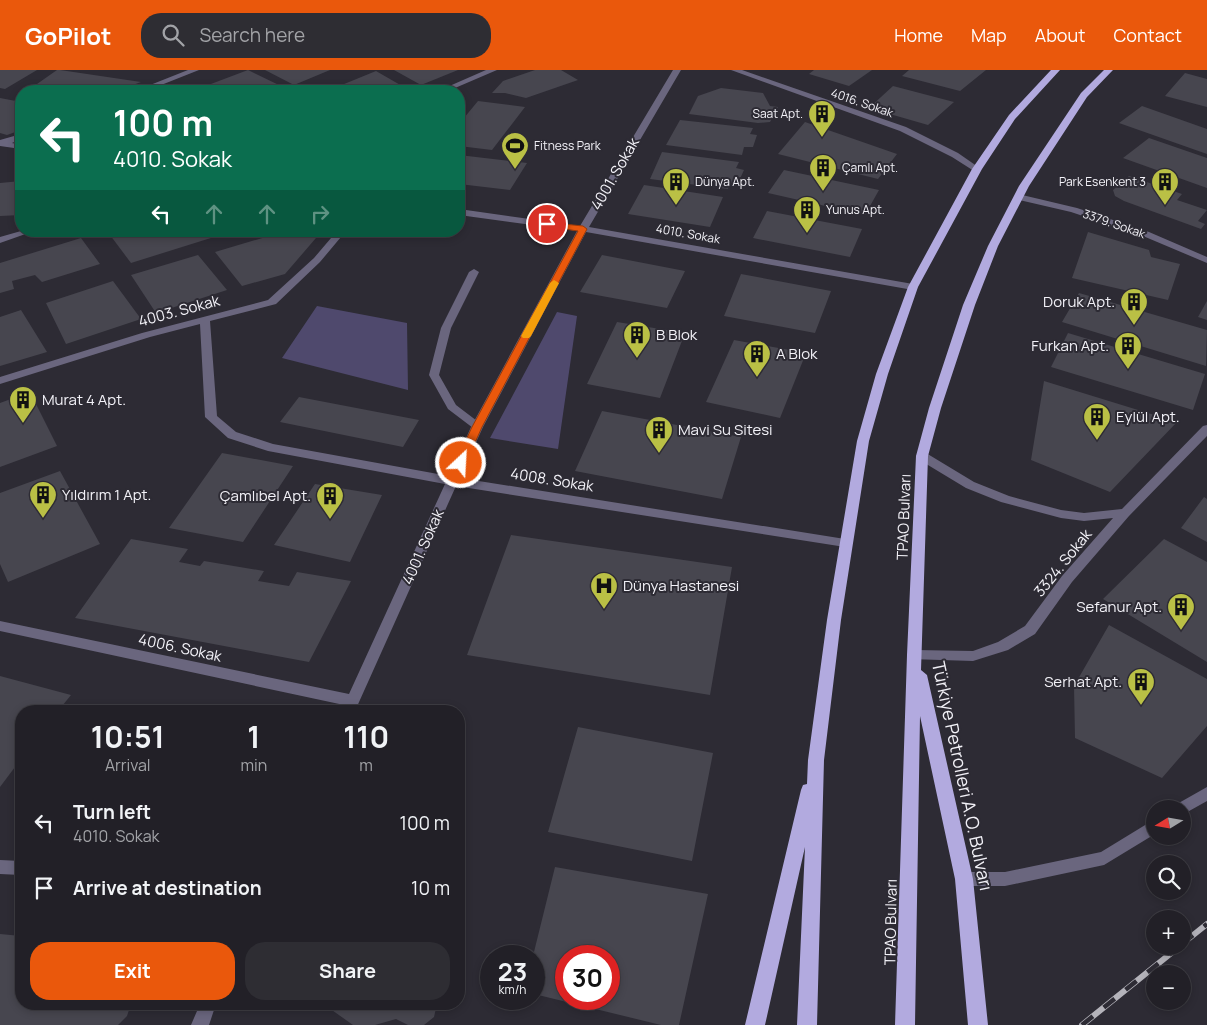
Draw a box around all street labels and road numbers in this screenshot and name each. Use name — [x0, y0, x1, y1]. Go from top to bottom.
street label: 4016. Sokak — [829, 84, 897, 121]
street label: 4001. Sokak — [585, 133, 644, 214]
street label: 3379. Sokak — [1081, 205, 1149, 242]
street label: 4010. Sokak — [655, 220, 723, 248]
street label: 4003. Sokak — [136, 289, 222, 331]
street label: 4008. Sokak — [509, 463, 596, 497]
street label: TPAO Bulvarı — [892, 473, 916, 560]
street label: 4001. Sokak — [397, 505, 449, 588]
street label: 3324. Sokak — [1029, 524, 1097, 601]
street label: 4006. Sokak — [137, 628, 224, 667]
street label: Türkiye Petrolleri A.O. Bulvarı — [927, 659, 999, 893]
street label: TPAO Bulvarı — [879, 879, 902, 965]

